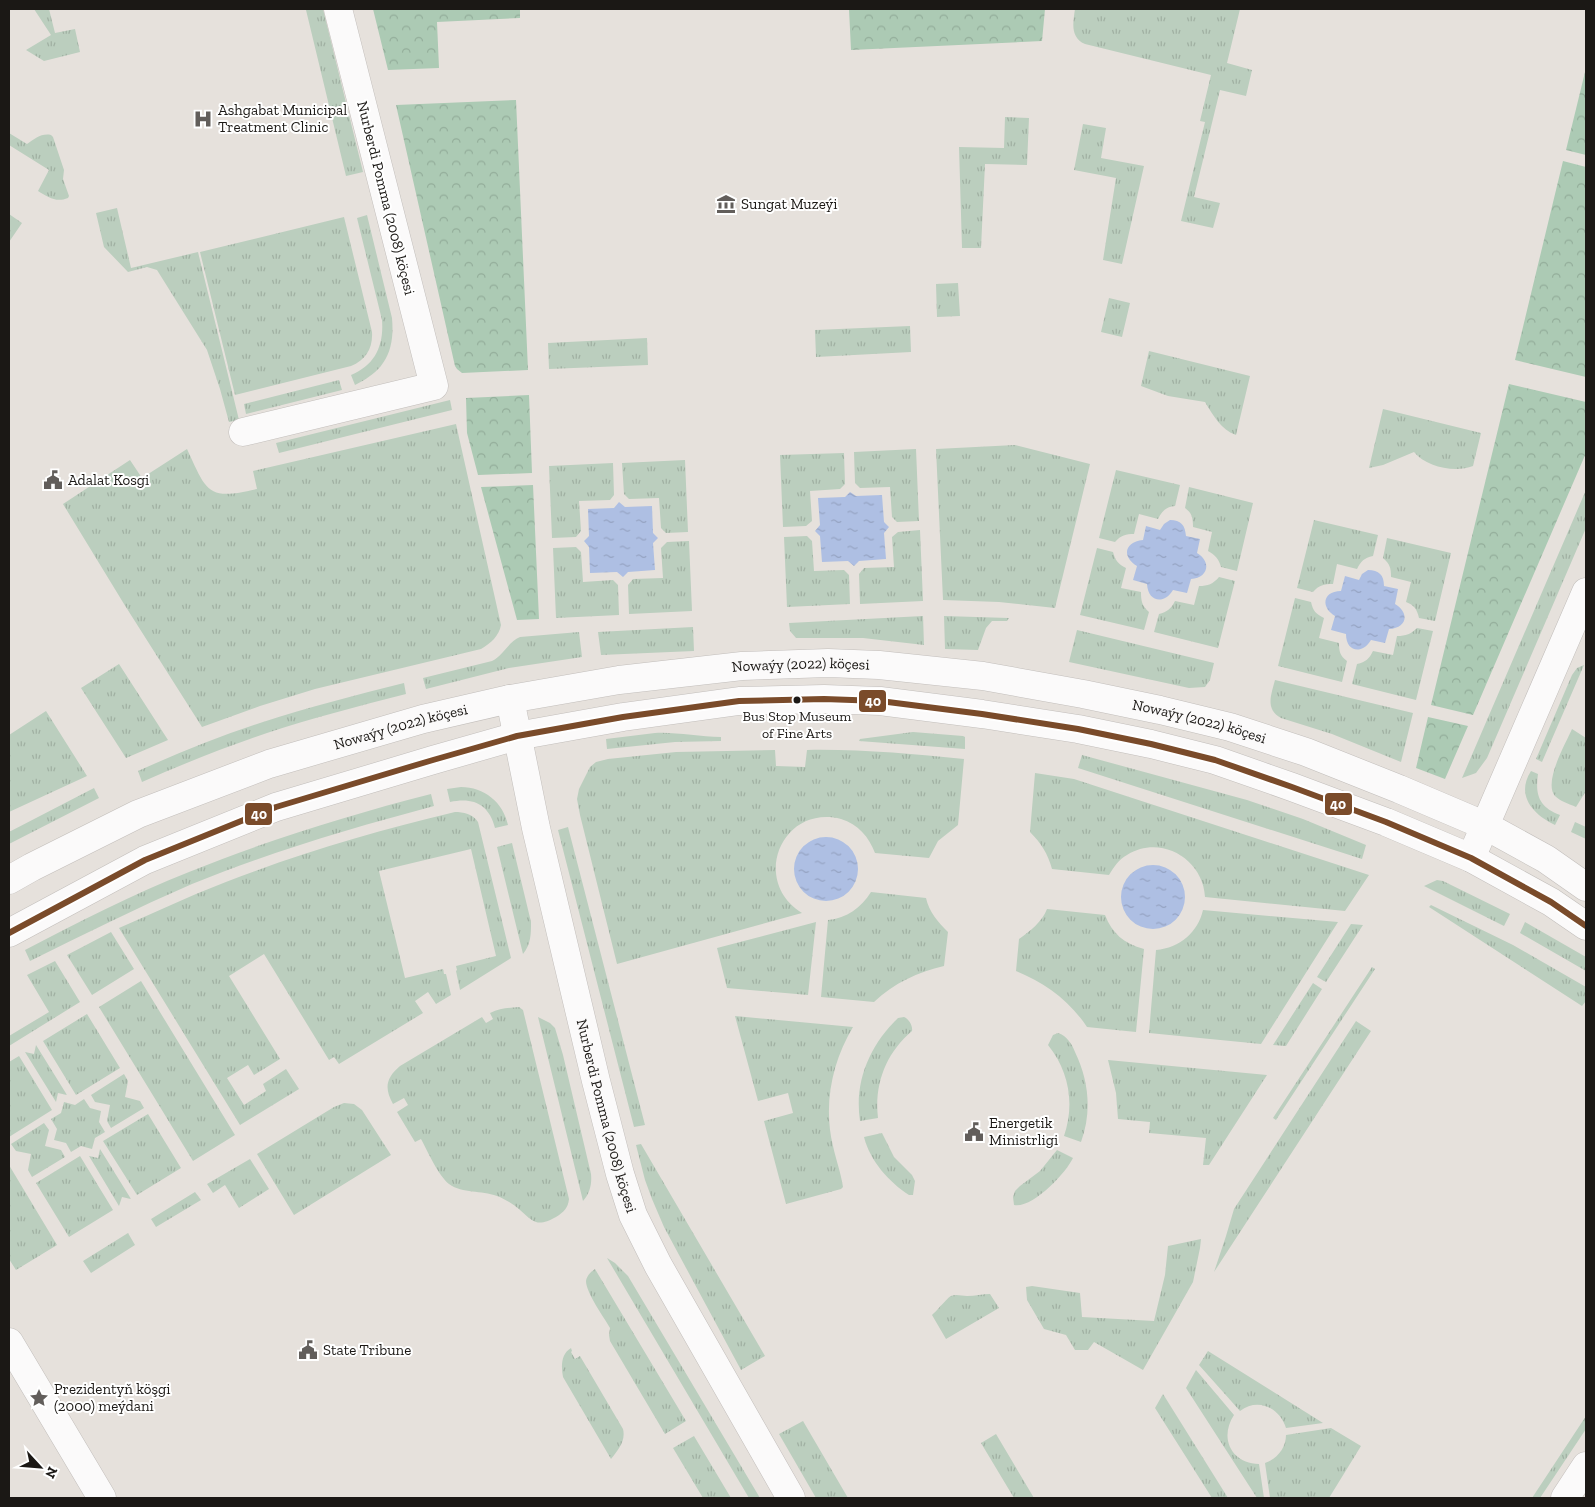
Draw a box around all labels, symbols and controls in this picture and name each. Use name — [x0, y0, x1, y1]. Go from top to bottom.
street label: Nurberdi Pomma (2008) köçesi — [353, 99, 419, 297]
place label: Ashgabat Municipal Treatment Clinic — [218, 101, 347, 136]
hospital icon: Ashgabat Municipal Treatment Clinic — [192, 108, 214, 130]
museum icon: Sungat Muzeýi — [715, 193, 737, 215]
place label: Sungat Muzeýi — [741, 195, 837, 213]
public building icon: Adalat Kosgi — [42, 469, 64, 491]
place label: Adalat Kosgi — [68, 471, 149, 489]
street label: Nowaýy (2022) köçesi — [731, 654, 870, 676]
line badge: 40 — [858, 689, 887, 713]
text: 40 — [865, 693, 881, 710]
marker: Bus Stop Museum of Fine Arts — [792, 695, 802, 705]
street label: Nowaýy (2022) köçesi — [1131, 695, 1269, 747]
street label: Nowaýy (2022) köçesi — [332, 700, 469, 754]
place label: Bus Stop Museum of Fine Arts — [743, 708, 851, 742]
line badge: 40 — [1324, 792, 1353, 816]
text: 40 — [1330, 796, 1346, 813]
line badge: 40 — [244, 802, 273, 826]
text: 40 — [251, 806, 267, 823]
street label: Nurberdi Pomma (2008) köçesi — [573, 1017, 641, 1215]
place label: Energetik Ministrligi — [989, 1114, 1058, 1149]
public building icon: Energetik Ministrligi — [963, 1121, 985, 1143]
public building icon: State Tribune — [297, 1339, 319, 1361]
place label: State Tribune — [323, 1341, 411, 1359]
place label: Prezidentyň köşgi (2000) meýdani — [54, 1380, 170, 1415]
place icon: Prezidentyň köşgi (2000) meýdani — [28, 1387, 50, 1409]
north arrow — [15, 1442, 65, 1492]
text: N — [41, 1464, 61, 1481]

